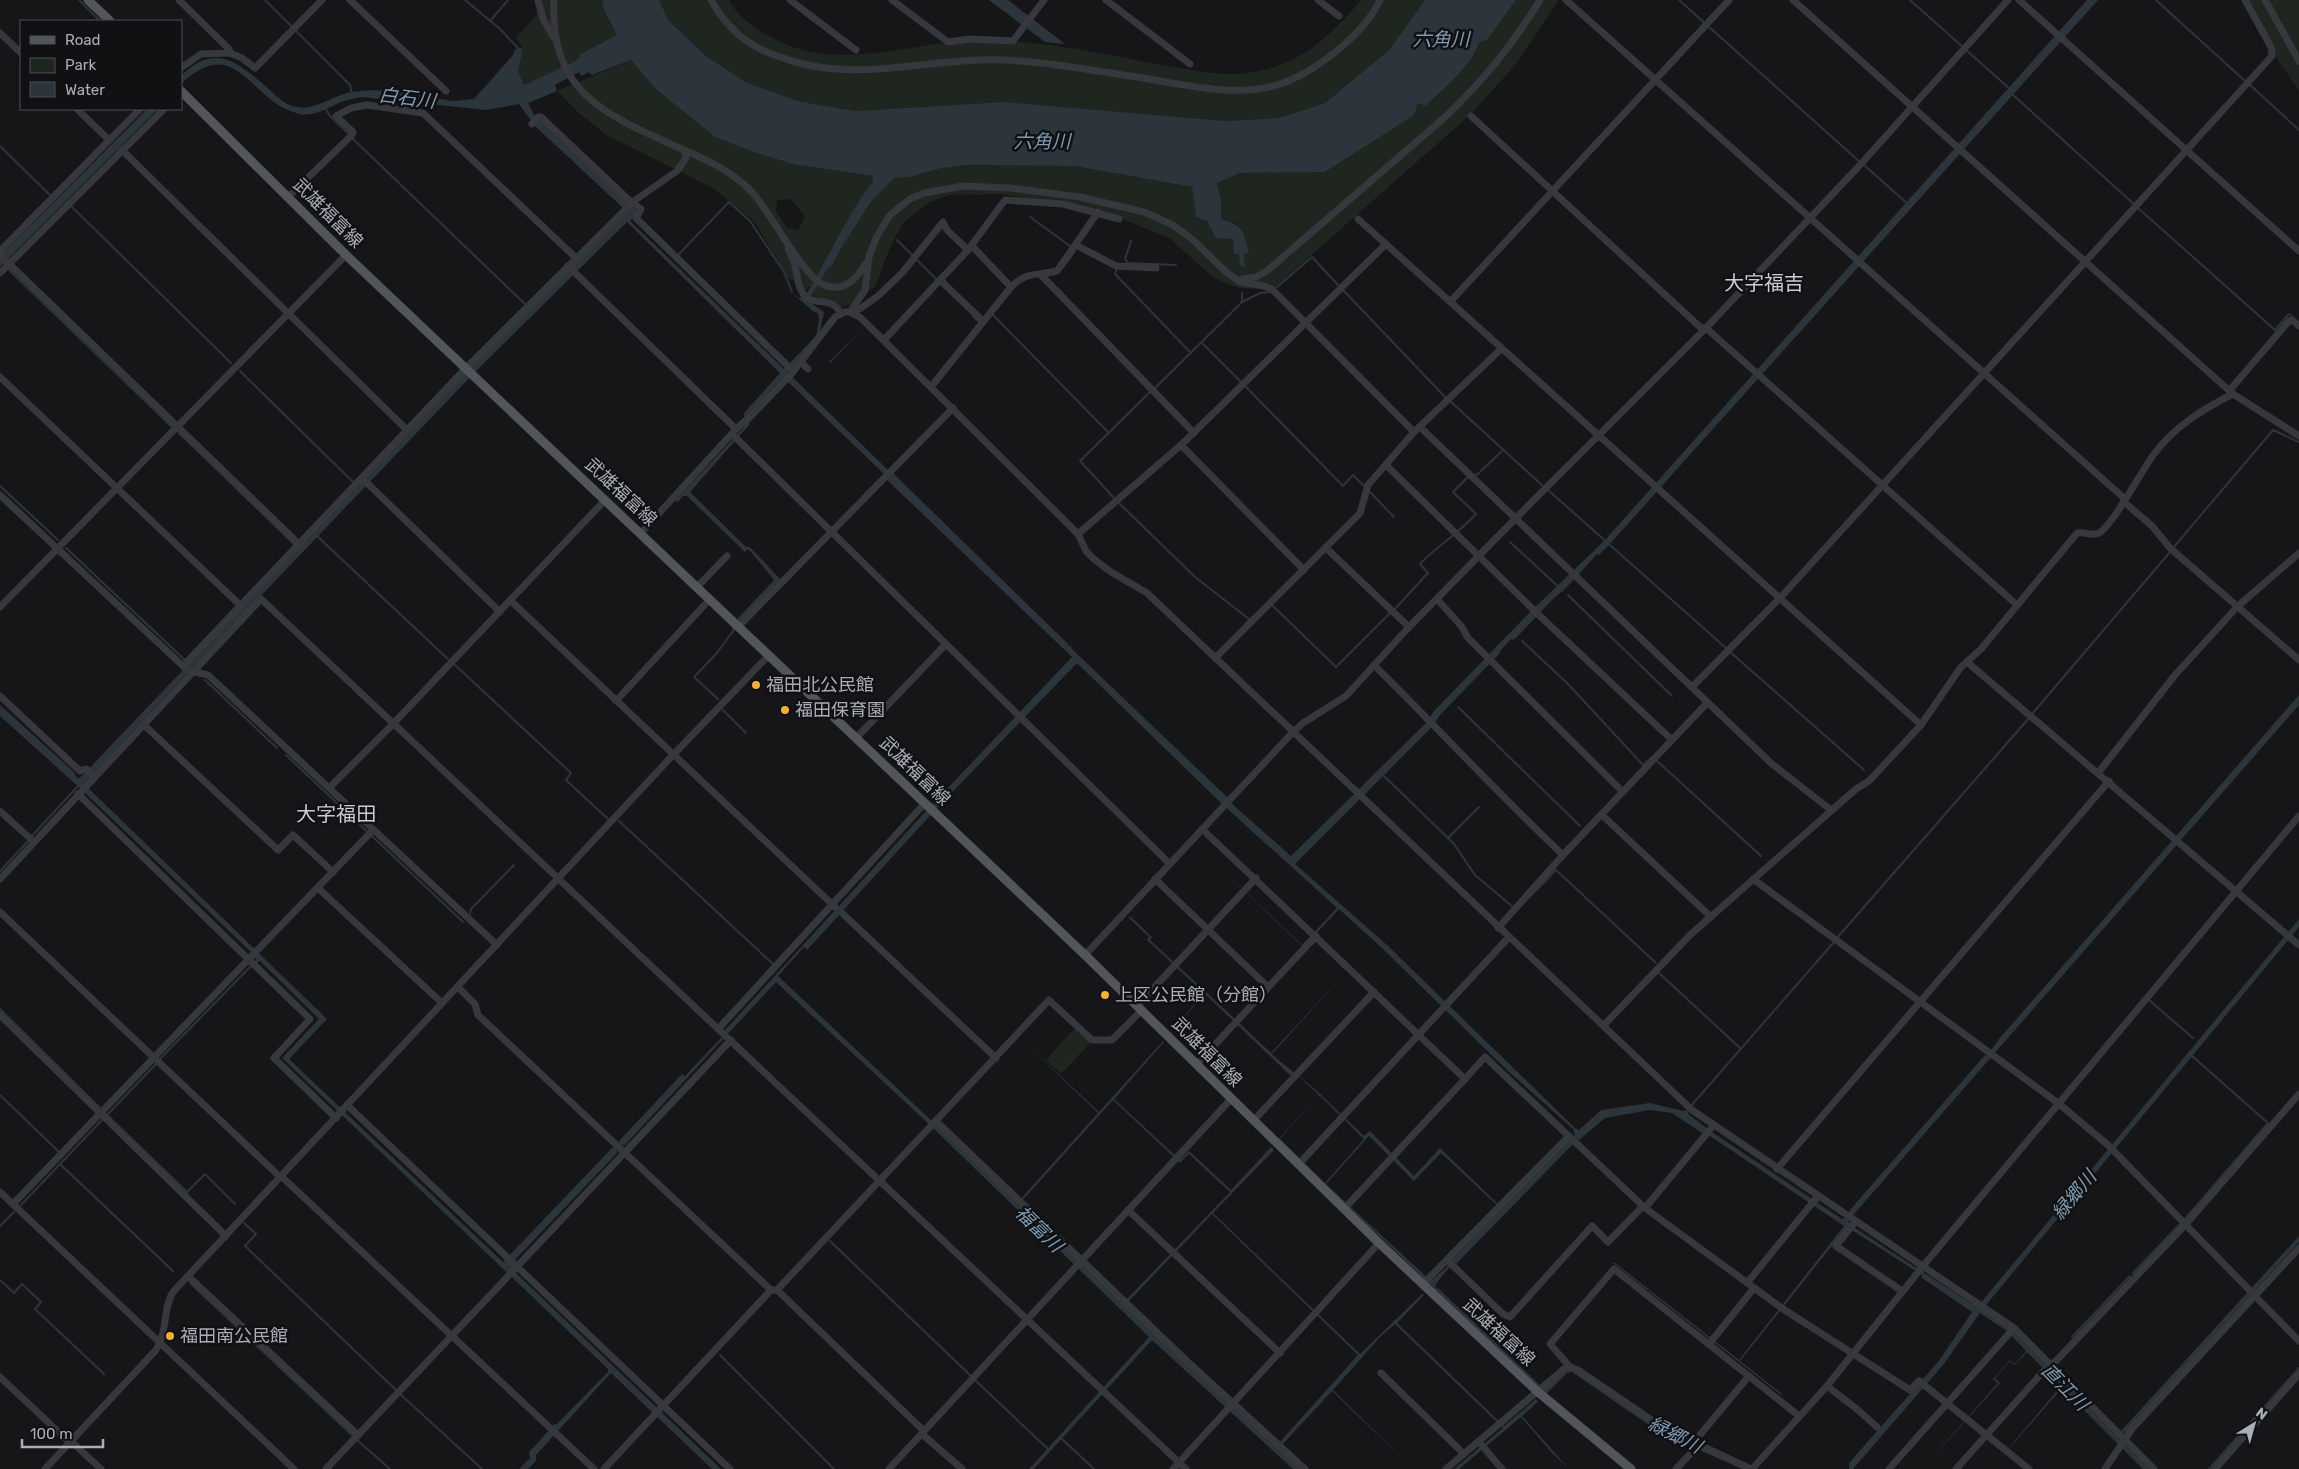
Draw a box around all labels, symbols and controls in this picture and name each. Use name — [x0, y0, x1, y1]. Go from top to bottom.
legend — [20, 20, 182, 110]
water label: 六角川 — [1412, 28, 1471, 51]
text: Road — [65, 31, 101, 49]
text: Park — [65, 56, 96, 74]
text: Water — [65, 81, 105, 99]
water label: 白石川 — [377, 83, 439, 113]
water label: 六角川 — [1013, 130, 1072, 153]
street label: 武雄福富線 — [288, 173, 368, 253]
district label: 大字福吉 — [1724, 271, 1804, 295]
street label: 武雄福富線 — [581, 453, 661, 531]
place label: 福田北公民館 — [766, 674, 874, 696]
marker: 福田北公民館 — [750, 679, 762, 691]
place label: 福田保育園 — [795, 699, 885, 721]
marker: 福田保育園 — [779, 704, 791, 716]
street label: 武雄福富線 — [875, 732, 955, 810]
district label: 大字福田 — [296, 802, 376, 826]
place label: 上区公民館（分館） — [1115, 984, 1277, 1006]
marker: 上区公民館（分館） — [1099, 989, 1111, 1001]
street label: 武雄福富線 — [1167, 1012, 1247, 1092]
water label: 緑郷川 — [2047, 1164, 2102, 1224]
water label: 福富川 — [1011, 1201, 1069, 1258]
street label: 武雄福富線 — [1459, 1293, 1539, 1371]
place label: 福田南公民館 — [180, 1325, 288, 1347]
marker: 福田南公民館 — [164, 1330, 176, 1342]
water label: 直江川 — [2037, 1359, 2095, 1417]
north arrow — [2229, 1399, 2279, 1449]
text: N — [2252, 1404, 2271, 1424]
water label: 緑郷川 — [1644, 1412, 1707, 1459]
scale bar — [22, 1416, 104, 1448]
text: 100 m — [30, 1425, 72, 1443]

